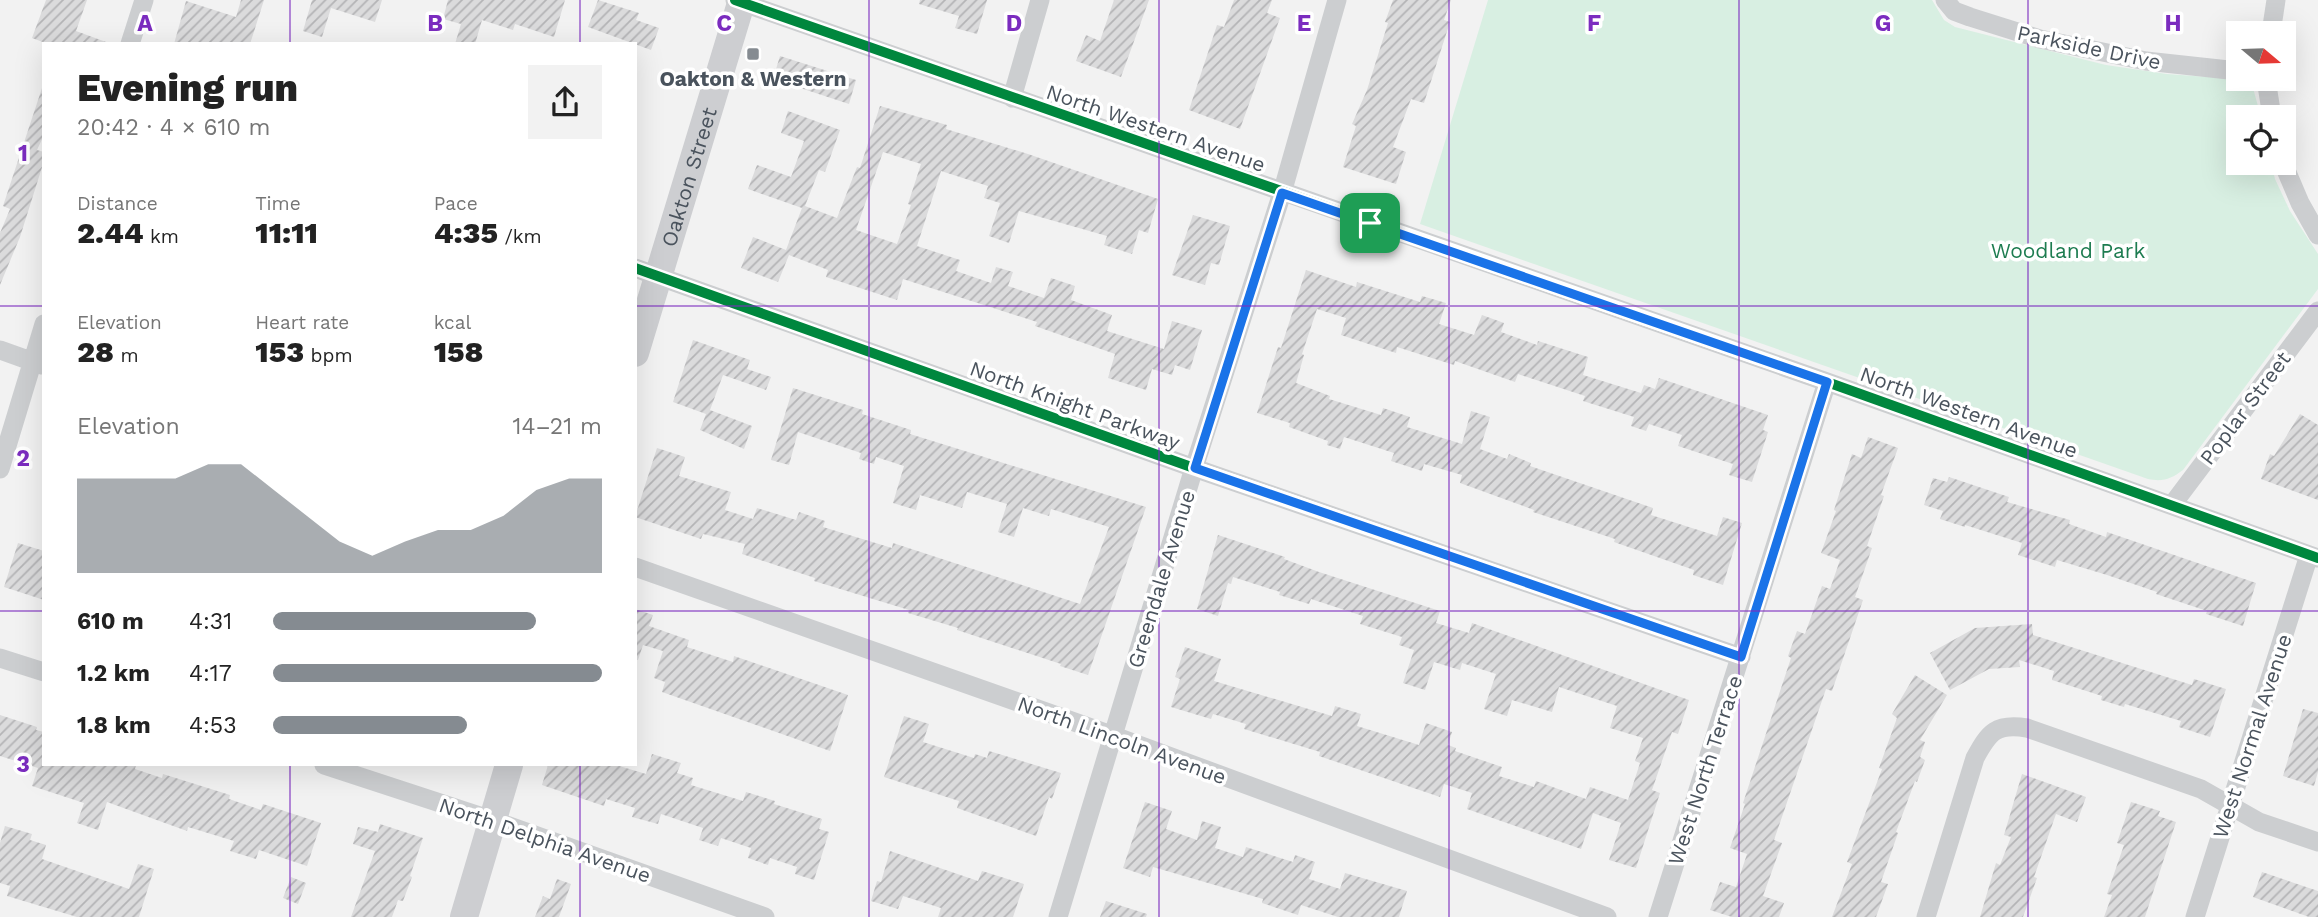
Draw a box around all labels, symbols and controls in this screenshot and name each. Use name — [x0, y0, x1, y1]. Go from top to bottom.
text: A — [137, 10, 153, 37]
text: B — [427, 10, 443, 37]
text: C — [716, 10, 732, 37]
text: D — [1006, 10, 1022, 37]
text: E — [1297, 10, 1311, 37]
text: F — [1587, 10, 1601, 37]
text: G — [1875, 10, 1891, 37]
text: H — [2164, 10, 2182, 37]
street label: Parkside Drive — [2015, 20, 2163, 74]
north arrow — [2226, 21, 2296, 91]
map controls — [2226, 21, 2296, 175]
marker: Oakton & Western — [745, 46, 761, 62]
button: share — [528, 65, 602, 139]
text: Evening run — [77, 66, 298, 110]
place label: Oakton & Western — [659, 66, 847, 91]
street label: North Western Avenue — [1043, 79, 1269, 177]
street label: Oakton Street — [655, 104, 721, 250]
button: locate — [2226, 105, 2296, 175]
text: 20:42 · 4 × 610 m — [77, 114, 271, 141]
text: 1 — [18, 140, 28, 167]
text: Distance — [77, 192, 158, 215]
text: Time — [255, 192, 301, 215]
text: Pace — [434, 192, 478, 215]
pin — [1340, 193, 1400, 253]
icon: arrive — [1351, 204, 1389, 242]
text: 2.44 — [77, 215, 143, 250]
text: 11:11 — [255, 215, 318, 250]
text: 4:35 — [434, 215, 498, 250]
text: km — [143, 225, 179, 248]
text: /km — [498, 225, 542, 248]
park label: Woodland Park — [1991, 238, 2145, 263]
text: Elevation — [77, 311, 162, 334]
text: Heart rate — [255, 311, 349, 334]
text: kcal — [434, 311, 471, 334]
text: 28 — [77, 334, 114, 369]
text: 153 — [255, 334, 304, 369]
text: 158 — [434, 334, 483, 369]
text: m — [114, 344, 139, 367]
text: bpm — [304, 344, 353, 367]
street label: Poplar Street — [2194, 346, 2296, 469]
street label: North Knight Parkway — [967, 355, 1184, 455]
street label: North Western Avenue — [1857, 361, 2081, 463]
text: Elevation — [77, 413, 180, 440]
text: 14–21 m — [512, 413, 602, 440]
text: 2 — [16, 445, 30, 472]
street label: Greendale Avenue — [1122, 487, 1200, 671]
text: 610 m — [77, 608, 144, 635]
text: 4:31 — [189, 608, 232, 635]
street label: West Normal Avenue — [2207, 631, 2297, 841]
text: 1.2 km — [77, 660, 150, 687]
text: 4:17 — [189, 660, 232, 687]
street label: West North Terrace — [1663, 672, 1747, 868]
street label: North Lincoln Avenue — [1014, 691, 1230, 789]
text: 1.8 km — [77, 712, 151, 739]
text: 4:53 — [189, 712, 237, 739]
text: 3 — [16, 751, 30, 778]
street label: North Delphia Avenue — [436, 792, 654, 888]

